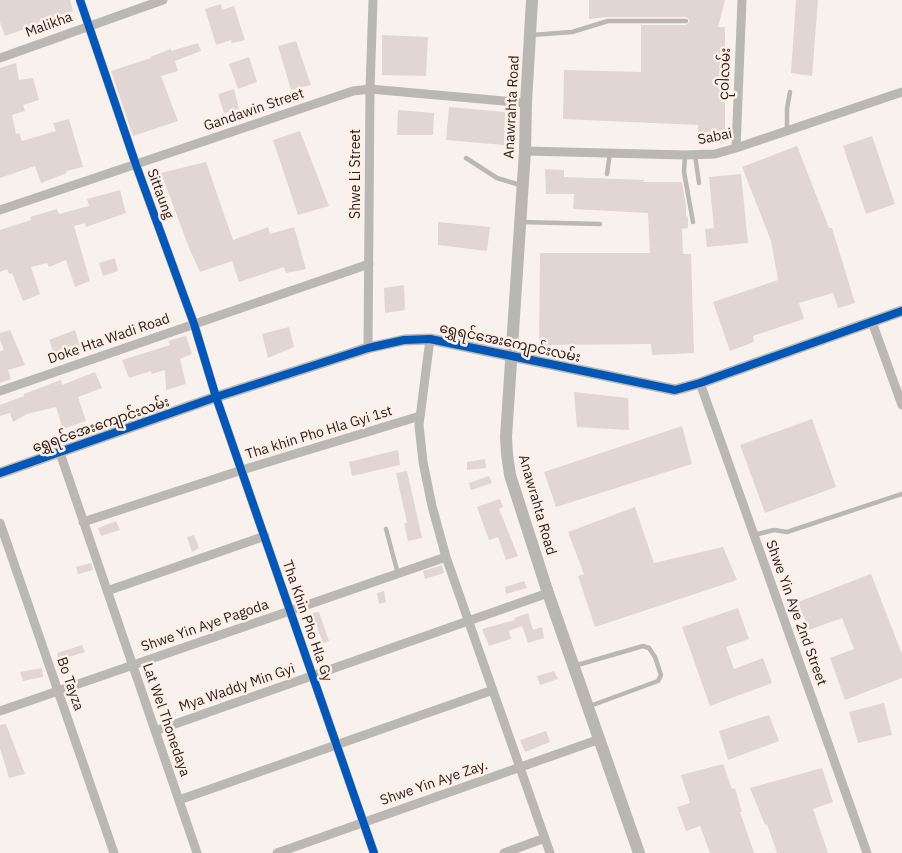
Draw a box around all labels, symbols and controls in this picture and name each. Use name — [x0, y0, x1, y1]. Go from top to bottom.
street label: Malikha — [23, 9, 75, 41]
street label: ငုဝါလမ်း — [716, 48, 734, 100]
street label: Anawrahta Road — [501, 55, 523, 159]
street label: Gandawin Street — [202, 85, 306, 135]
street label: Sabai — [696, 125, 734, 149]
street label: Shwe Li Street — [348, 129, 364, 219]
street label: Sittaung — [143, 167, 177, 221]
street label: Doke Hta Wadi Road — [46, 310, 172, 368]
street label: ရွှေရင်အေးကျောင်းလမ်း — [438, 320, 582, 366]
street label: ရွှေရင်အေးကျောင်းလမ်း — [30, 394, 172, 456]
street label: Tha khin Pho Hla Gyi 1st — [244, 403, 394, 463]
street label: Anawrahta Road — [515, 453, 559, 557]
street label: Shwe Yin Aye 2nd Street — [762, 538, 830, 688]
street label: Tha Khin Pho Hla Gy — [278, 558, 336, 684]
street label: Shwe Yin Aye Pagoda — [139, 596, 271, 656]
street label: Bo Tayza — [53, 655, 87, 713]
street label: Mya Waddy Min Gyi — [177, 660, 297, 716]
street label: Lat Wel Thonedaya — [139, 661, 193, 779]
street label: Shwe Yin Aye Zay. — [378, 757, 490, 809]

